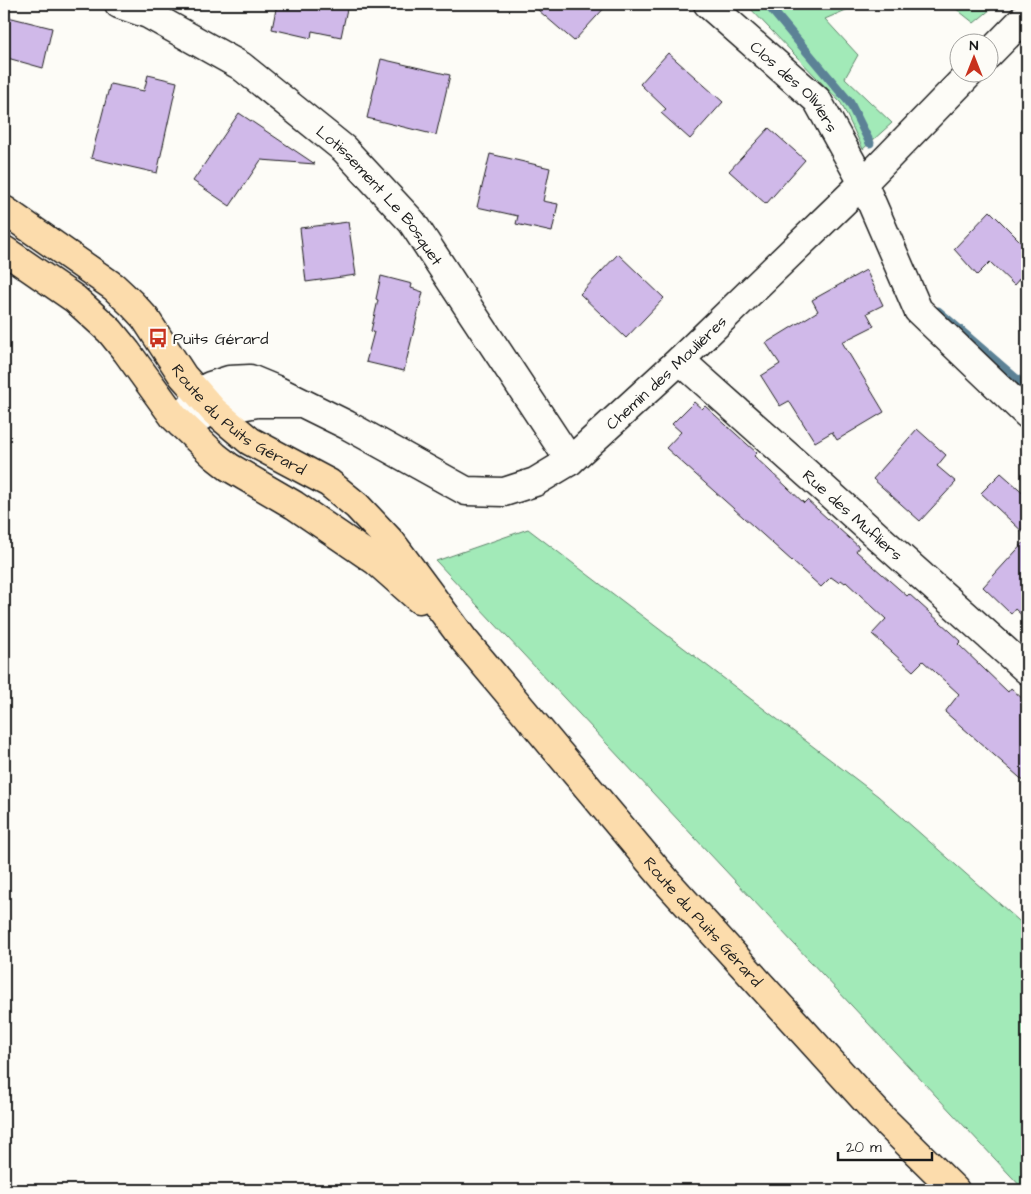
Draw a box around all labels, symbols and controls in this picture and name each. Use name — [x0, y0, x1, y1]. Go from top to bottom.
north arrow — [948, 32, 998, 82]
street label: Clos des Oliviers — [745, 36, 843, 136]
text: N — [970, 36, 979, 56]
street label: Lotissement Le Bosquet — [311, 121, 448, 270]
street label: Chemin des Moulières — [601, 311, 732, 435]
bus stop icon: Puits Gérard — [147, 327, 169, 349]
place label: Puits Gérard — [173, 328, 268, 350]
street label: Route du Puits Gérard — [166, 360, 309, 481]
street label: Rue des Mufliers — [798, 465, 907, 566]
street label: Route du Puits Gérard — [638, 852, 767, 992]
scale bar — [838, 1129, 932, 1161]
text: 20 m — [846, 1137, 882, 1158]

